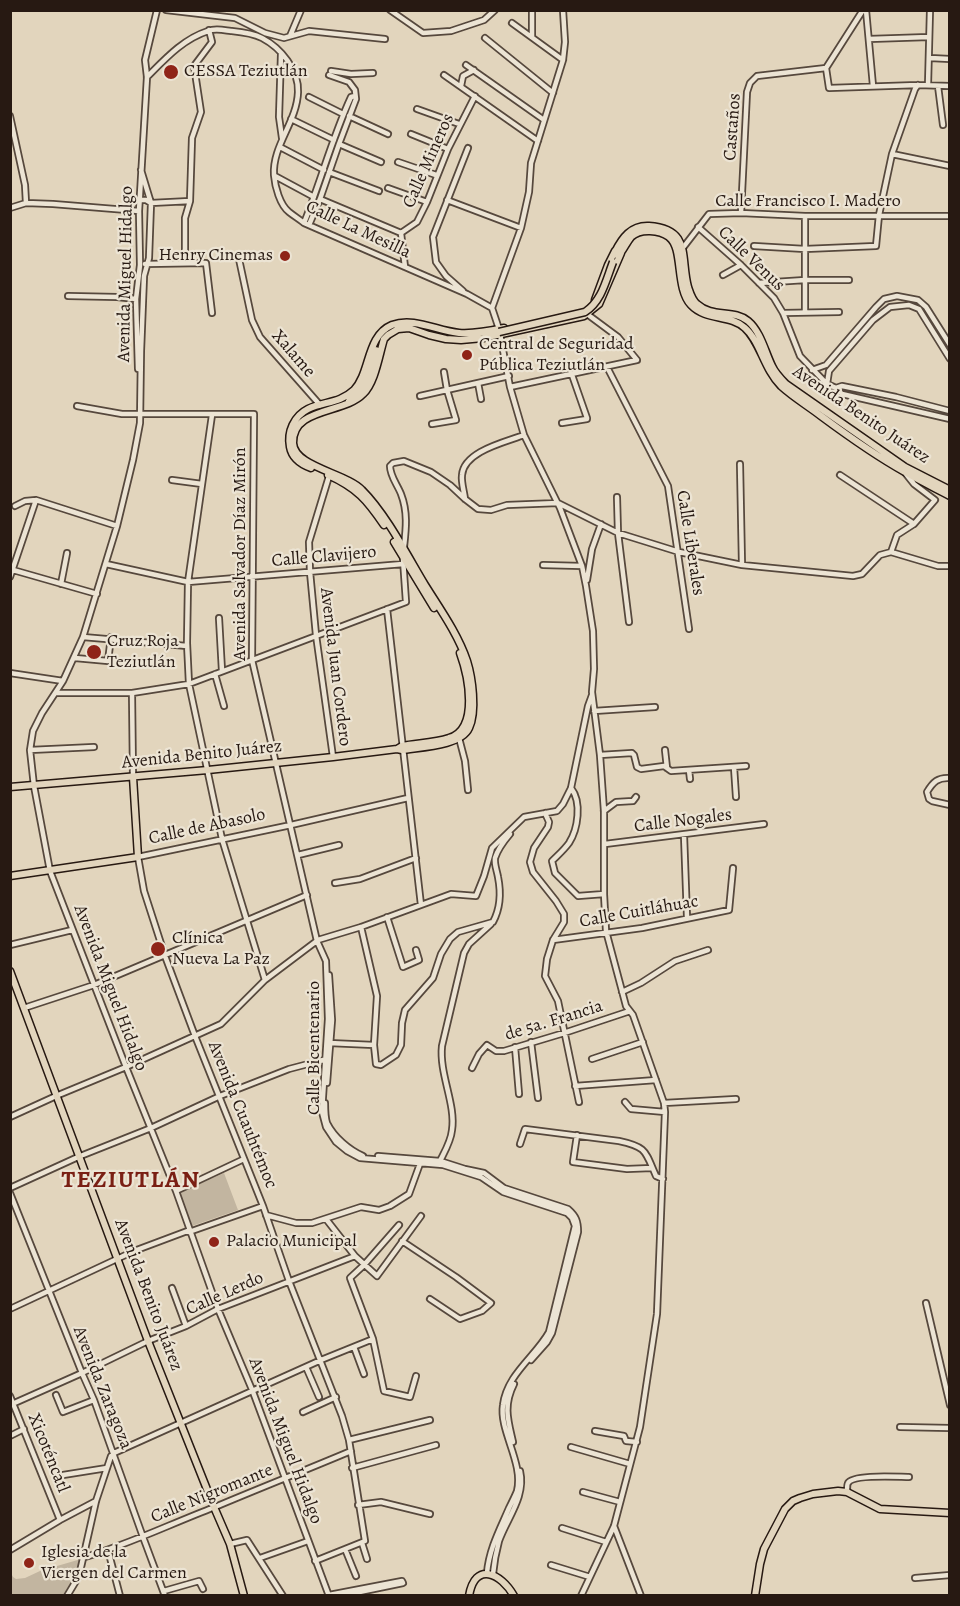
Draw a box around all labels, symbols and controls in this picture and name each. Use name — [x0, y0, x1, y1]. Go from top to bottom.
place label: CESSA Teziutlán — [184, 61, 308, 83]
marker: CESSA Teziutlán — [162, 63, 180, 81]
street label: Castaños — [720, 93, 746, 161]
street label: Calle Mineros — [399, 110, 459, 212]
street label: Avenida Miguel Hidalgo — [114, 186, 138, 362]
street label: Calle Francisco I. Madero — [715, 191, 901, 213]
street label: Calle La Mesilla — [302, 196, 414, 264]
street label: Calle Venus — [713, 222, 789, 296]
place label: Henry Cinemas — [159, 245, 273, 267]
marker: Henry Cinemas — [278, 249, 292, 263]
street label: Xalame — [267, 326, 319, 382]
place label: Central de Seguridad Pública Teziutlán — [479, 334, 634, 376]
marker: Central de Seguridad Pública Teziutlán — [460, 348, 474, 362]
street label: Avenida Benito Juárez — [788, 361, 934, 469]
street label: Avenida Salvador Díaz Mirón — [230, 447, 252, 661]
street label: Calle Liberales — [671, 489, 709, 597]
street label: Calle Clavijero — [271, 542, 377, 572]
street label: Avenida Juan Cordero — [315, 587, 355, 747]
place label: Cruz Roja Teziutlán — [107, 631, 179, 674]
marker: Cruz Roja Teziutlán — [85, 643, 103, 661]
street label: Avenida Benito Juárez — [121, 736, 283, 774]
street label: Calle de Abasolo — [147, 804, 267, 850]
street label: Calle Nogales — [633, 804, 733, 838]
street label: Calle Cuitláhuac — [578, 891, 700, 933]
street label: Avenida Miguel Hidalgo — [68, 902, 152, 1074]
place label: Clínica Nueva La Paz — [172, 928, 270, 970]
marker: Clínica Nueva La Paz — [149, 940, 167, 958]
street label: Calle Bicentenario — [304, 981, 326, 1115]
street label: de 5a. Francia — [502, 996, 606, 1046]
street label: Avenida Cuauhtémoc — [203, 1038, 281, 1192]
district label: TEZIUTLÁN — [62, 1167, 200, 1195]
street label: Avenida Benito Juárez — [109, 1216, 187, 1374]
place label: Palacio Municipal — [226, 1231, 357, 1253]
marker: Palacio Municipal — [207, 1235, 221, 1249]
street label: Calle Lerdo — [183, 1267, 267, 1321]
street label: Avenida Zaragoza — [67, 1323, 137, 1453]
street label: Avenida Miguel Hidalgo — [243, 1355, 327, 1527]
street label: Xicoténcatl — [22, 1410, 74, 1496]
street label: Calle Nigromante — [148, 1460, 276, 1528]
place label: Iglesia de la Viergen del Carmen — [41, 1542, 187, 1584]
marker: Iglesia de la Viergen del Carmen — [22, 1556, 36, 1570]

